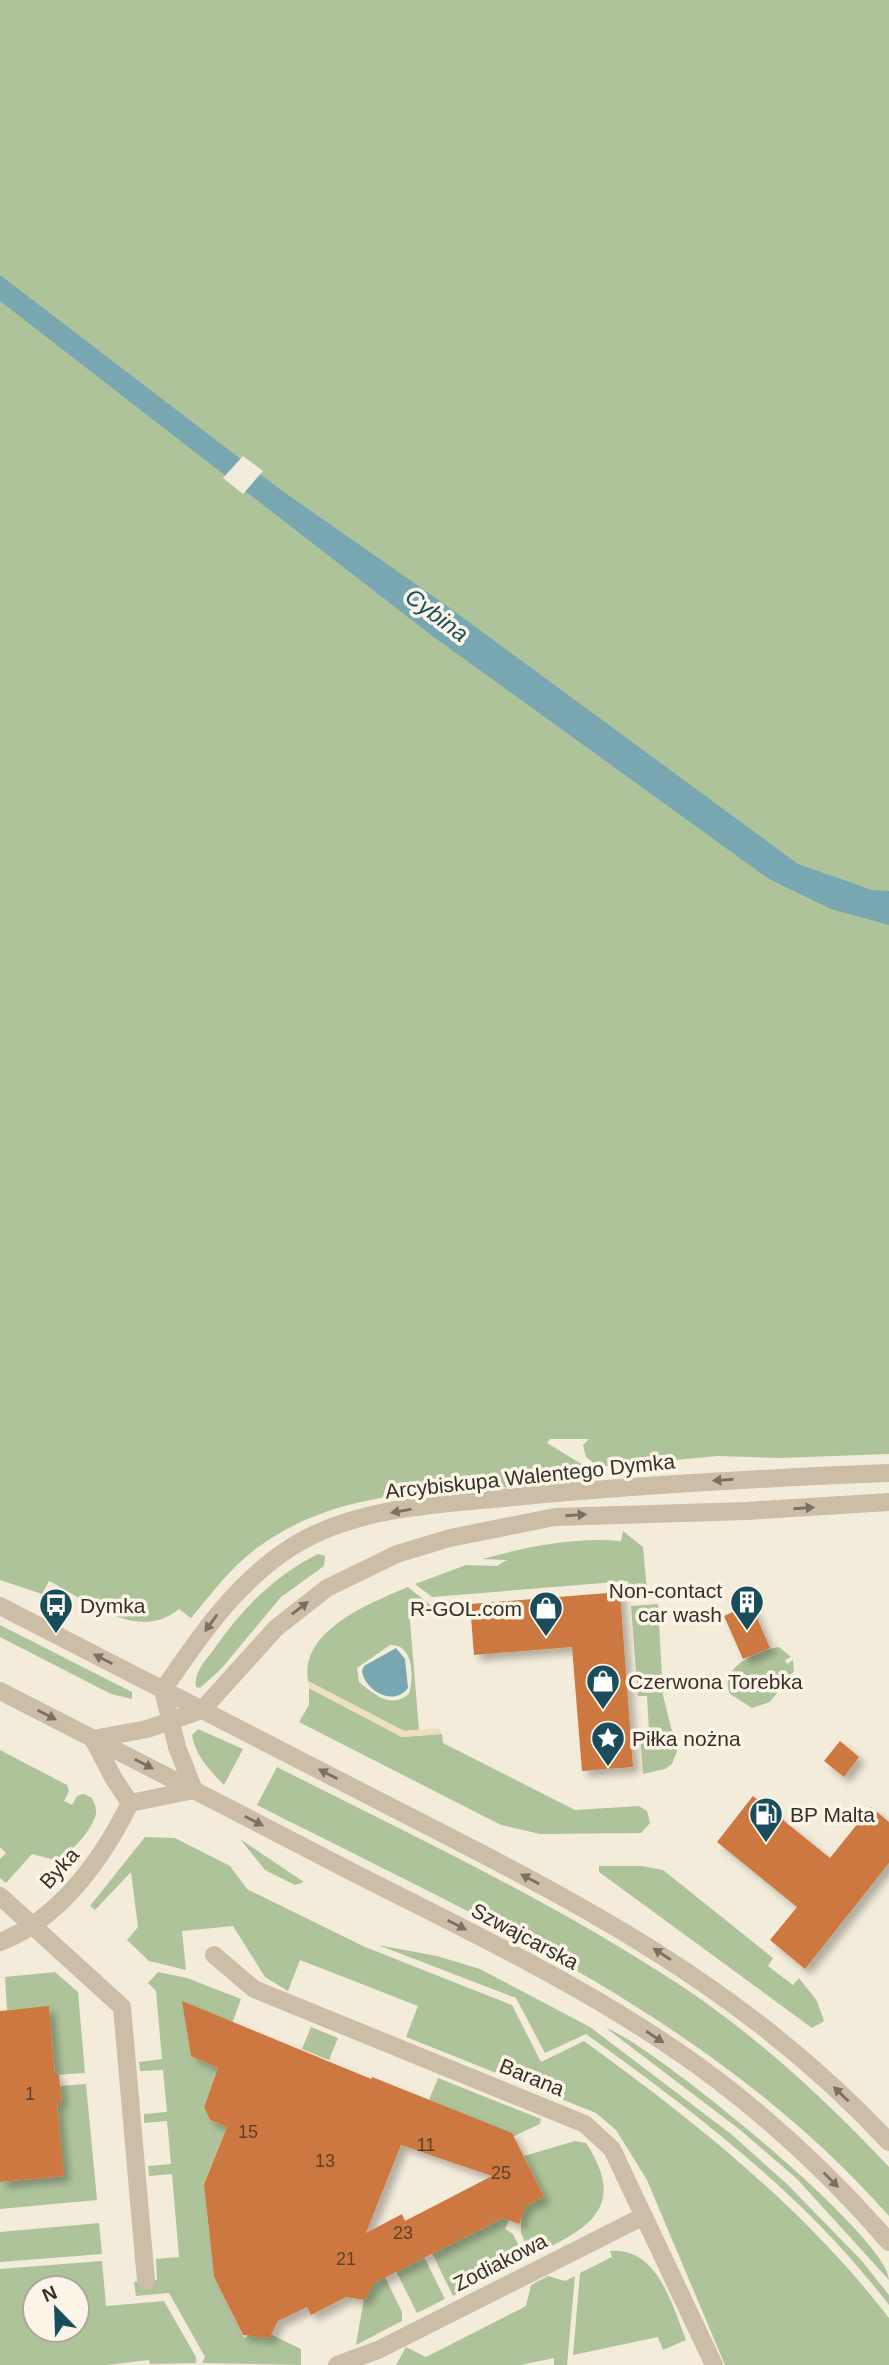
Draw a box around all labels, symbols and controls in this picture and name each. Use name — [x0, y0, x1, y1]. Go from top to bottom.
water label: Cybina — [401, 583, 473, 647]
street label: Arcybiskupa Walentego Dymka — [384, 1449, 676, 1503]
one-way arrow — [712, 1475, 734, 1486]
one-way arrow — [793, 1502, 815, 1513]
one-way arrow — [390, 1506, 412, 1517]
one-way arrow — [566, 1509, 588, 1520]
place label: Non-contact car wash — [609, 1579, 722, 1626]
building icon: Non-contact car wash — [728, 1583, 766, 1632]
bus stop icon: Dymka — [37, 1586, 75, 1635]
shop icon: R-GOL.com — [527, 1589, 565, 1638]
place label: Dymka — [80, 1594, 146, 1617]
place label: R-GOL.com — [410, 1597, 522, 1620]
one-way arrow — [291, 1600, 309, 1615]
one-way arrow — [205, 1614, 219, 1632]
one-way arrow — [93, 1653, 113, 1664]
shop icon: Czerwona Torebka — [584, 1662, 622, 1711]
place label: Czerwona Torebka — [628, 1670, 803, 1693]
one-way arrow — [37, 1709, 57, 1720]
place icon: Piłka nożna — [589, 1719, 627, 1768]
place label: Piłka nożna — [632, 1727, 741, 1750]
one-way arrow — [134, 1758, 154, 1769]
one-way arrow — [318, 1769, 338, 1780]
fuel station icon: BP Malta — [747, 1795, 785, 1844]
place label: BP Malta — [790, 1803, 875, 1826]
one-way arrow — [244, 1816, 264, 1827]
street label: Byka — [35, 1843, 83, 1893]
one-way arrow — [520, 1873, 540, 1885]
street label: Szwajcarska — [468, 1898, 583, 1974]
one-way arrow — [447, 1919, 467, 1931]
one-way arrow — [653, 1947, 671, 1961]
one-way arrow — [645, 2030, 664, 2043]
street label: Barana — [496, 2054, 568, 2100]
house number: 1 — [25, 2084, 35, 2104]
one-way arrow — [833, 2085, 850, 2102]
house number: 15 — [238, 2122, 258, 2142]
house number: 11 — [417, 2135, 435, 2155]
house number: 13 — [315, 2151, 335, 2171]
house number: 25 — [491, 2163, 511, 2183]
one-way arrow — [822, 2171, 839, 2187]
house number: 23 — [393, 2223, 413, 2243]
street label: Zodiakowa — [450, 2229, 551, 2295]
house number: 21 — [336, 2249, 356, 2269]
north arrow — [21, 2274, 91, 2344]
text: N — [39, 2281, 60, 2306]

